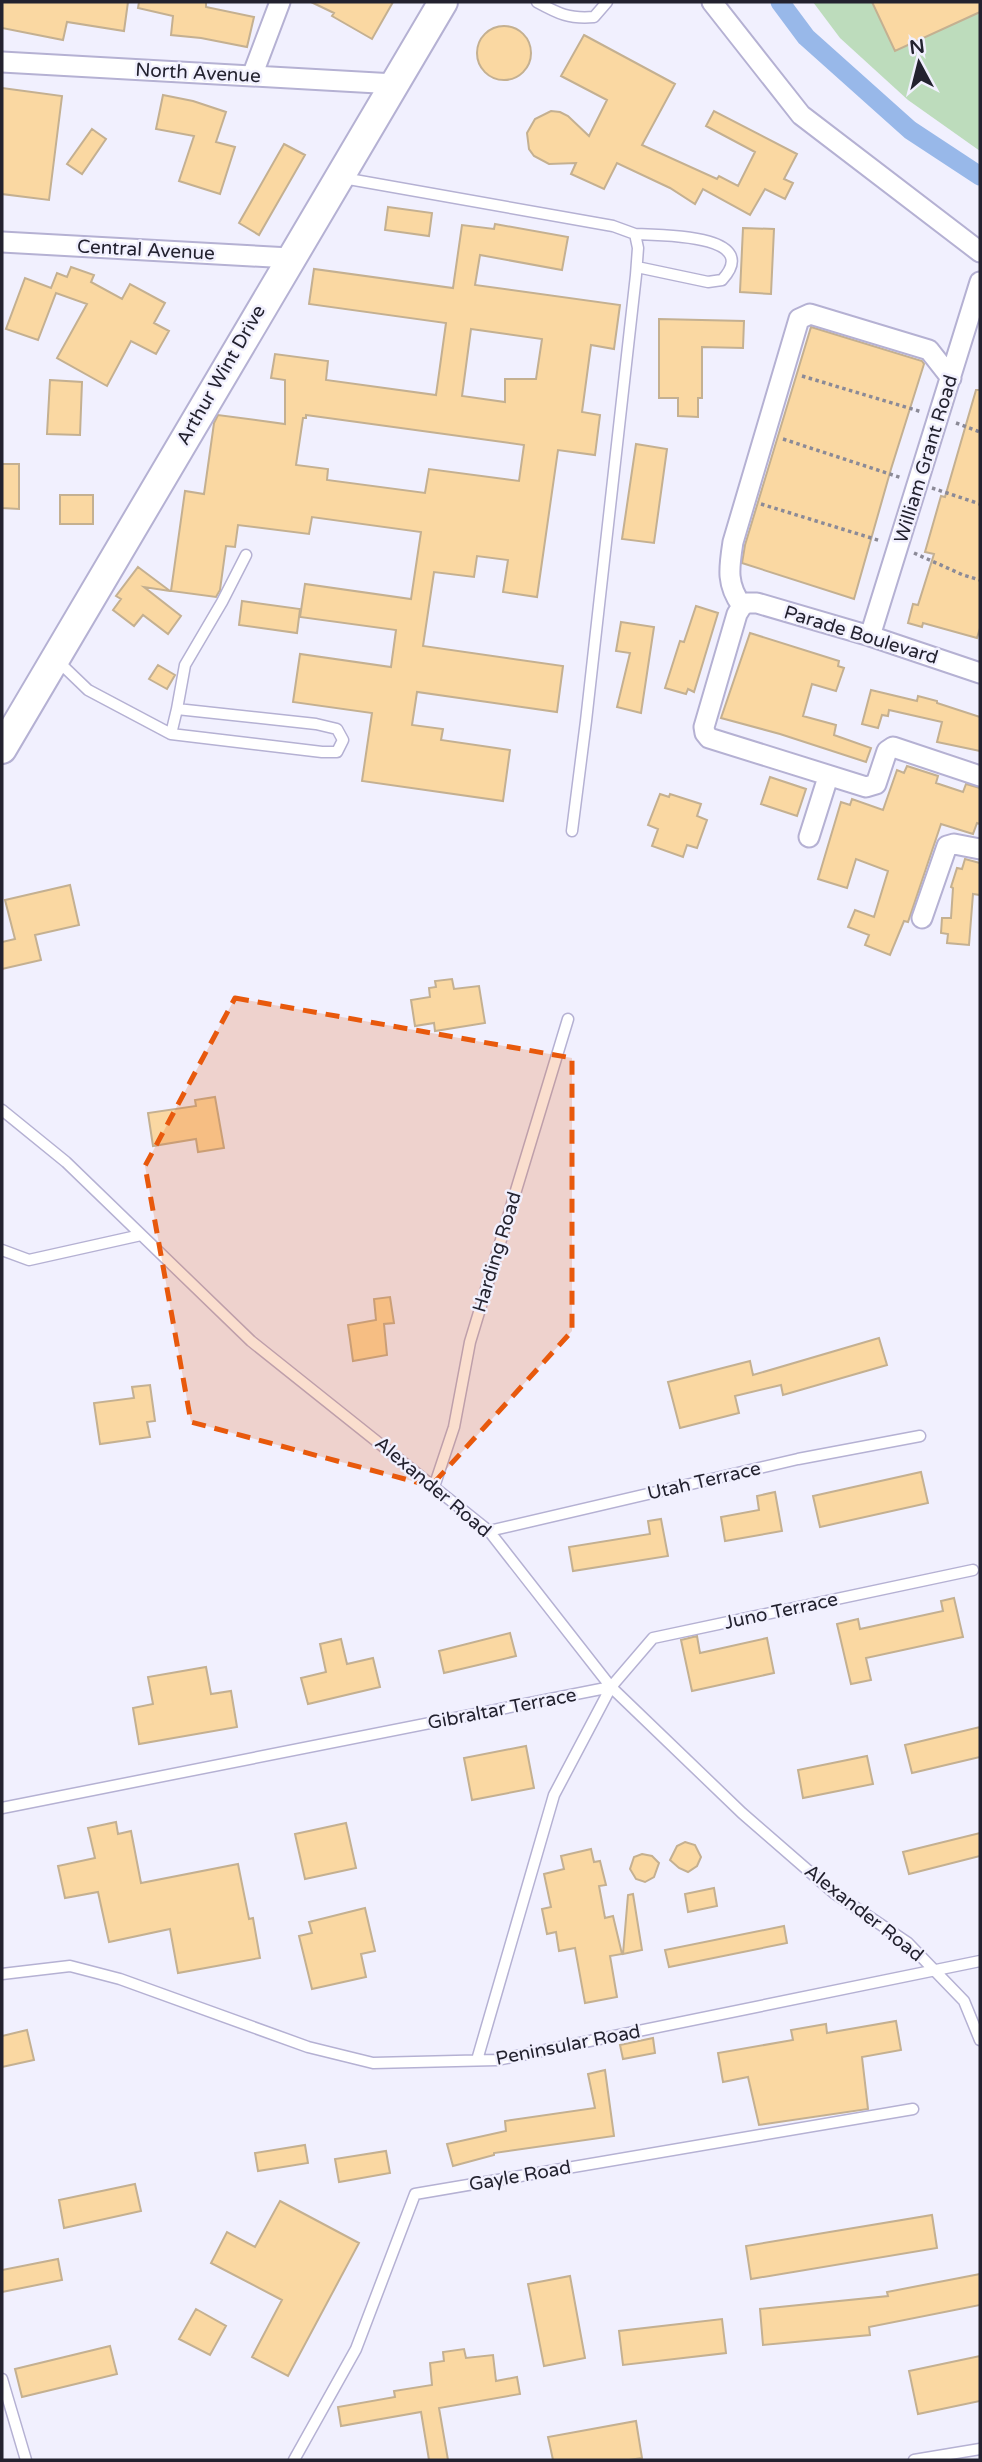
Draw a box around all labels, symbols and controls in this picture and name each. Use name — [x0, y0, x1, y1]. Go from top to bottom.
north arrow — [884, 28, 954, 98]
text: N — [908, 35, 926, 59]
street label: North Avenue — [135, 59, 261, 87]
street label: Central Avenue — [77, 235, 215, 265]
street label: Arthur Wint Drive — [172, 301, 270, 449]
street label: William Grant Road — [890, 372, 962, 546]
street label: Parade Boulevard — [781, 601, 941, 669]
street label: Harding Road — [468, 1189, 526, 1315]
street label: Alexander Road — [371, 1432, 495, 1542]
street label: Utah Terrace — [645, 1457, 763, 1505]
street label: Juno Terrace — [722, 1588, 840, 1634]
street label: Gibraltar Terrace — [426, 1684, 578, 1734]
street label: Alexander Road — [800, 1860, 928, 1966]
street label: Peninsular Road — [494, 2020, 642, 2070]
street label: Gayle Road — [467, 2156, 573, 2196]

